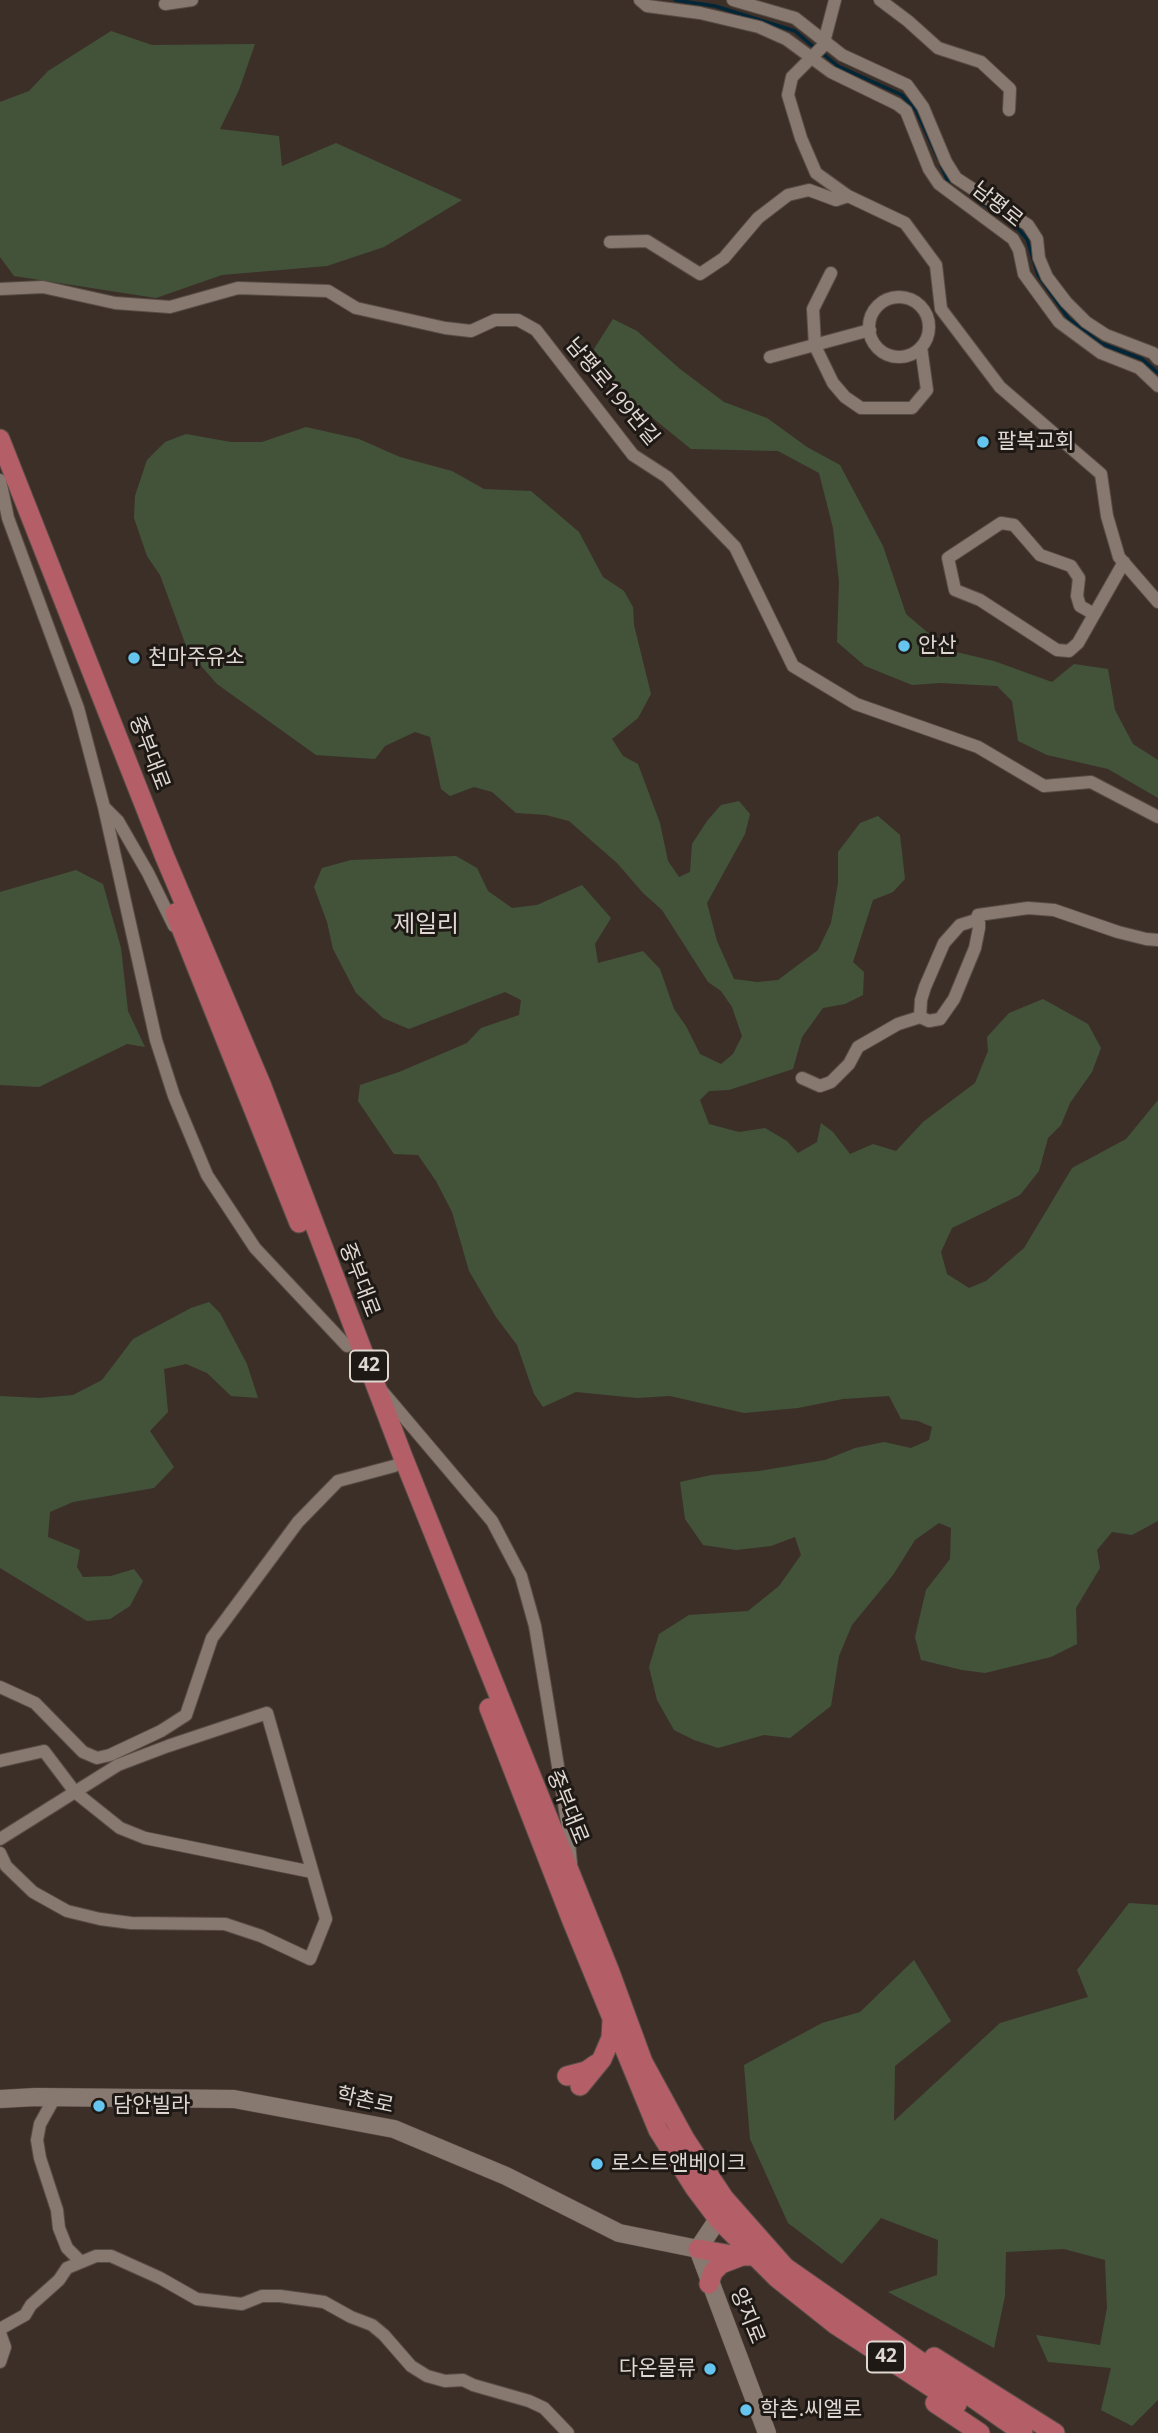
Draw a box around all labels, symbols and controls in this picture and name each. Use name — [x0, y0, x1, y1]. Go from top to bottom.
street label: 남평로 — [967, 177, 1027, 233]
street label: 남평로199번길 — [560, 333, 664, 451]
place label: 팔복교회 — [997, 429, 1074, 455]
marker: 팔복교회 — [975, 434, 991, 450]
place label: 안산 — [918, 633, 957, 659]
marker: 안산 — [896, 638, 912, 654]
place label: 천마주유소 — [148, 645, 245, 671]
marker: 천마주유소 — [126, 650, 142, 666]
street label: 중부대로 — [123, 712, 175, 794]
district label: 제일리 — [393, 911, 459, 939]
street label: 중부대로 — [333, 1239, 385, 1321]
road number: 42 — [350, 1350, 388, 1382]
street label: 중부대로 — [541, 1766, 593, 1848]
street label: 학촌로 — [334, 2083, 396, 2119]
place label: 담안빌라 — [113, 2093, 190, 2119]
marker: 담안빌라 — [91, 2098, 107, 2114]
place label: 로스트앤베이크 — [611, 2151, 746, 2177]
marker: 로스트앤베이크 — [589, 2156, 605, 2172]
street label: 양지로 — [724, 2284, 770, 2348]
road number: 42 — [867, 2342, 905, 2372]
place label: 다온물류 — [619, 2356, 696, 2382]
marker: 다온물류 — [702, 2361, 718, 2377]
place label: 학촌.씨엘로 — [760, 2397, 862, 2423]
marker: 학촌.씨엘로 — [738, 2402, 754, 2418]

